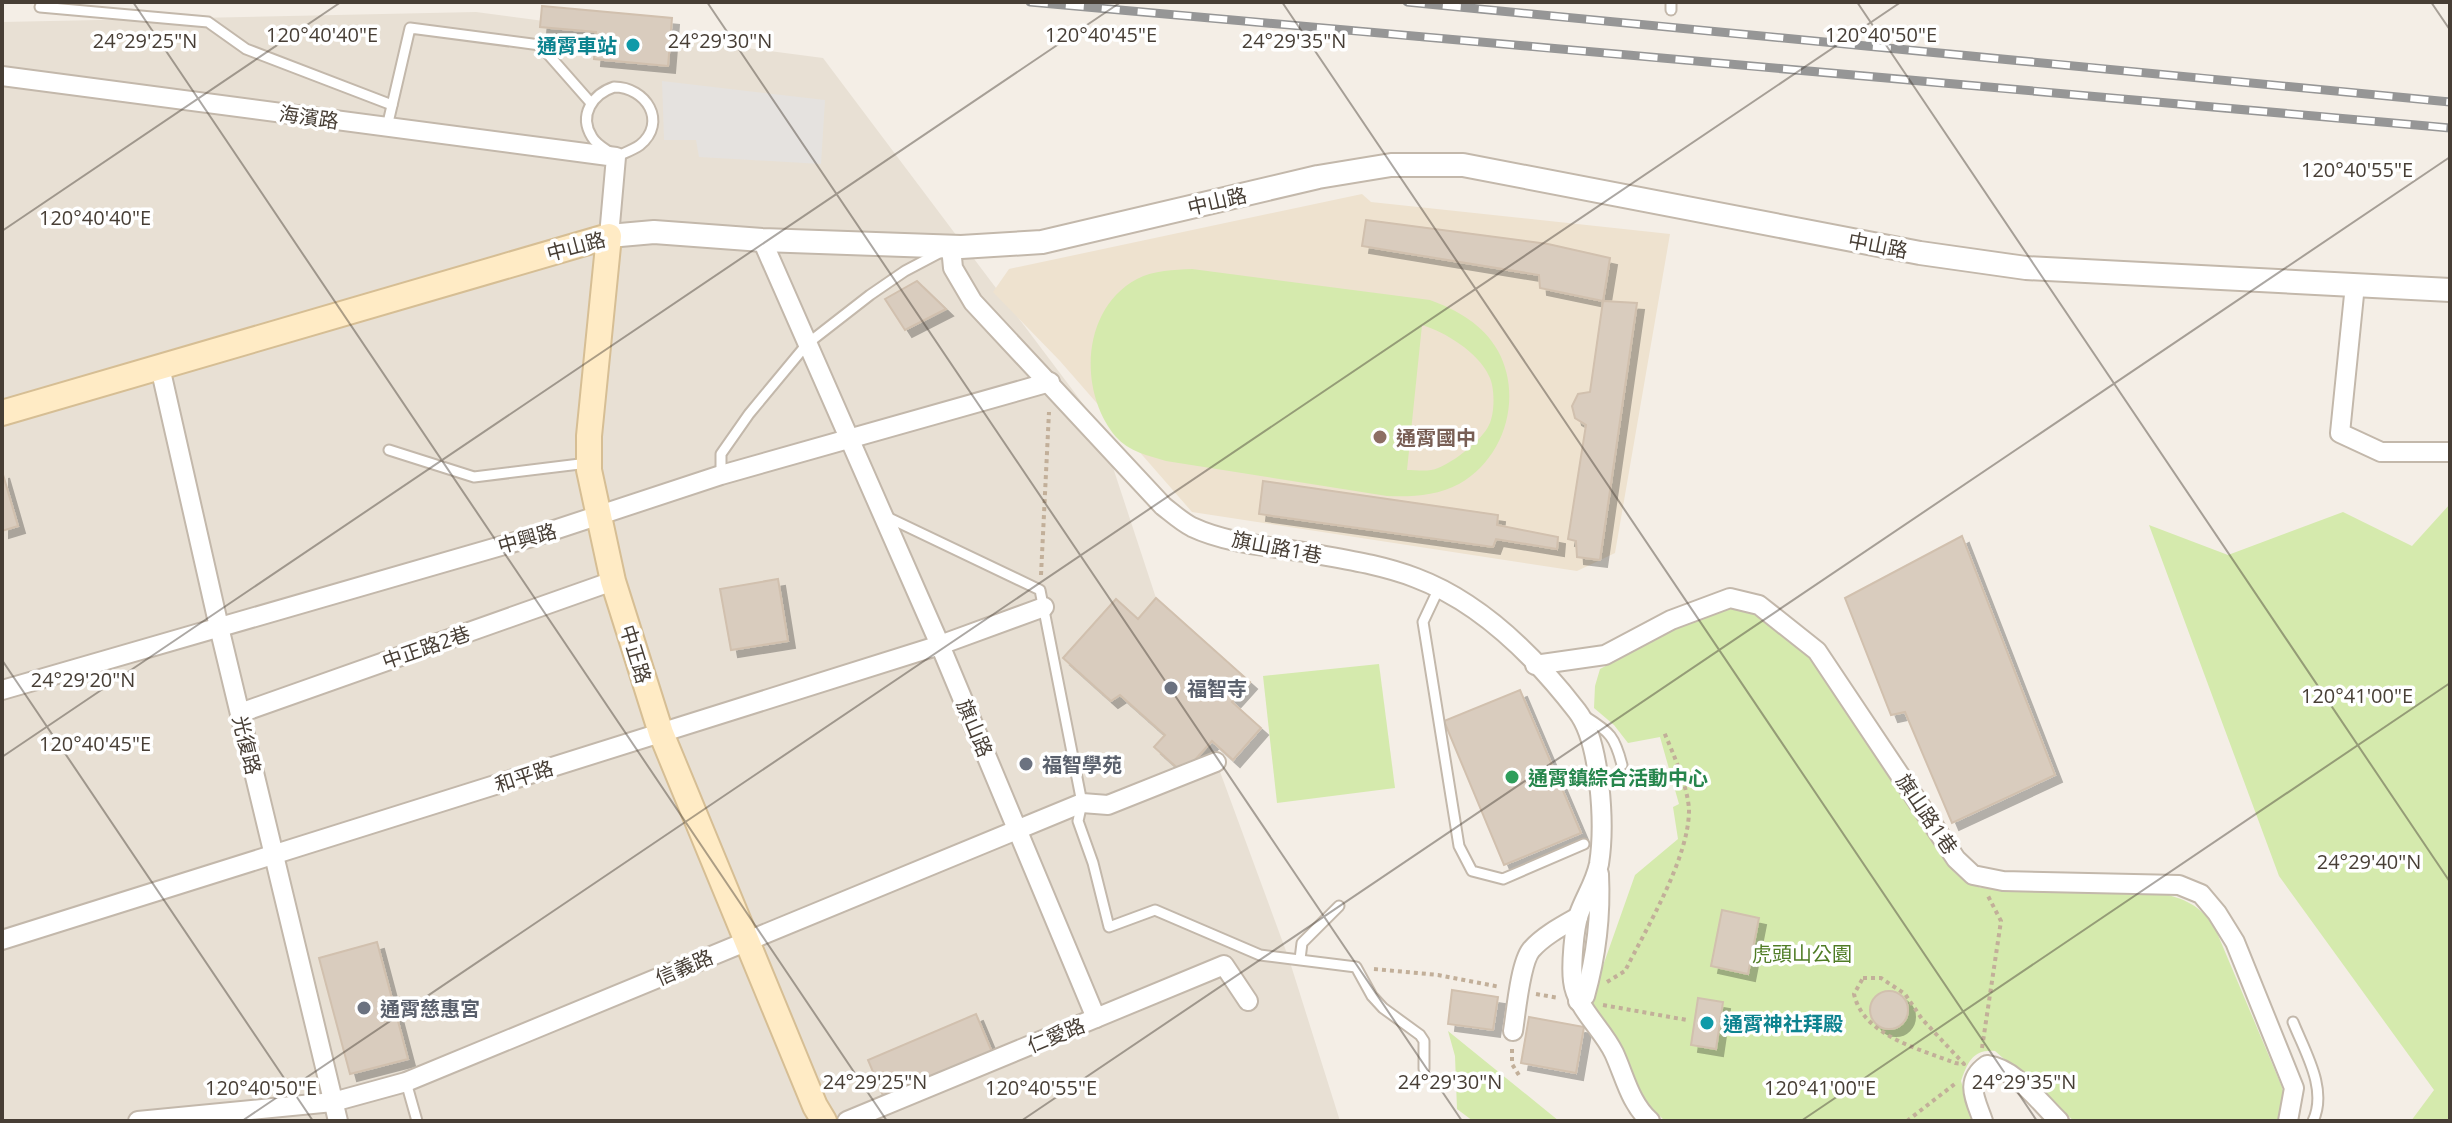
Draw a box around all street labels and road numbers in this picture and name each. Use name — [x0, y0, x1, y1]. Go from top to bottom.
street label: 海濱路 — [277, 99, 341, 135]
street label: 中山路 — [1185, 181, 1249, 221]
street label: 中山路 — [544, 225, 608, 267]
street label: 中山路 — [1846, 226, 1910, 264]
street label: 中興路 — [494, 517, 560, 559]
street label: 旗山路1巷 — [1230, 525, 1324, 569]
street label: 中正路2巷 — [378, 619, 474, 675]
street label: 中正路 — [614, 621, 658, 687]
street label: 旗山路 — [951, 695, 999, 761]
street label: 光復路 — [227, 713, 267, 777]
street label: 和平路 — [491, 754, 557, 798]
street label: 旗山路1巷 — [1890, 769, 1964, 859]
street label: 信義路 — [651, 943, 717, 991]
street label: 仁愛路 — [1023, 1011, 1089, 1059]

